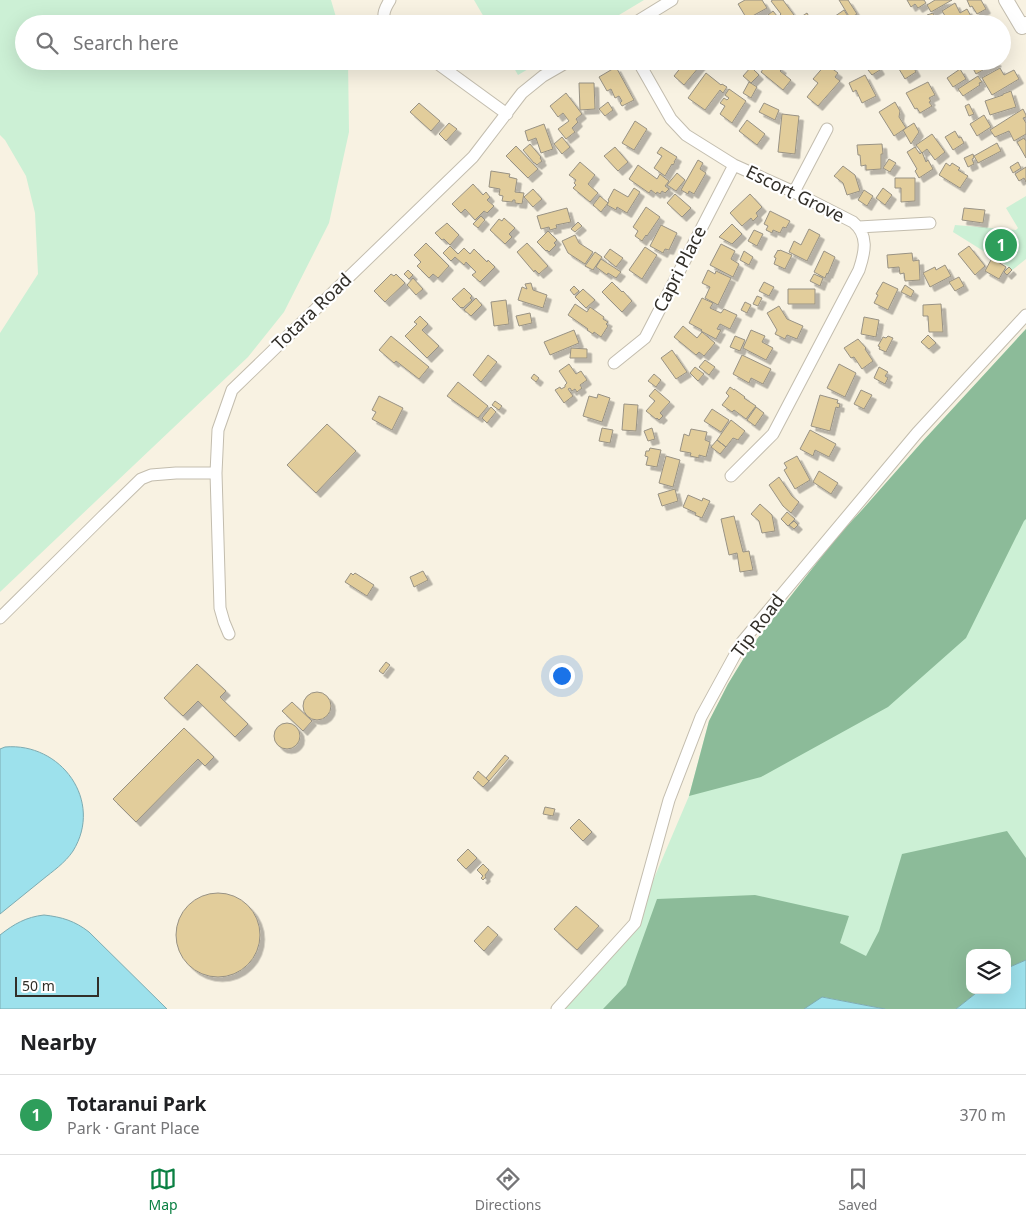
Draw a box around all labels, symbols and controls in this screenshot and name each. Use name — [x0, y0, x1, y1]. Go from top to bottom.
search box — [15, 15, 1011, 70]
icon: search — [33, 29, 61, 57]
text: Search here — [73, 30, 179, 56]
street label: Escort Grove — [742, 159, 849, 227]
street label: Capri Place — [647, 221, 711, 316]
pin: 1 — [985, 226, 1017, 264]
street label: Totara Road — [267, 267, 356, 355]
street label: Tip Road — [725, 589, 789, 662]
your location — [549, 663, 575, 689]
map controls — [966, 949, 1011, 994]
button: layers — [966, 949, 1011, 994]
scale bar — [15, 974, 99, 997]
text: 50 m — [22, 976, 55, 995]
text: Nearby — [20, 1028, 96, 1056]
text: Totaranui Park — [67, 1091, 206, 1117]
text: 1 — [31, 1104, 41, 1126]
text: 370 m — [959, 1104, 1006, 1126]
text: Park · Grant Place — [67, 1117, 200, 1139]
tab: Map — [149, 1165, 178, 1214]
tab: Directions — [475, 1165, 541, 1214]
tab: Saved — [838, 1165, 877, 1214]

